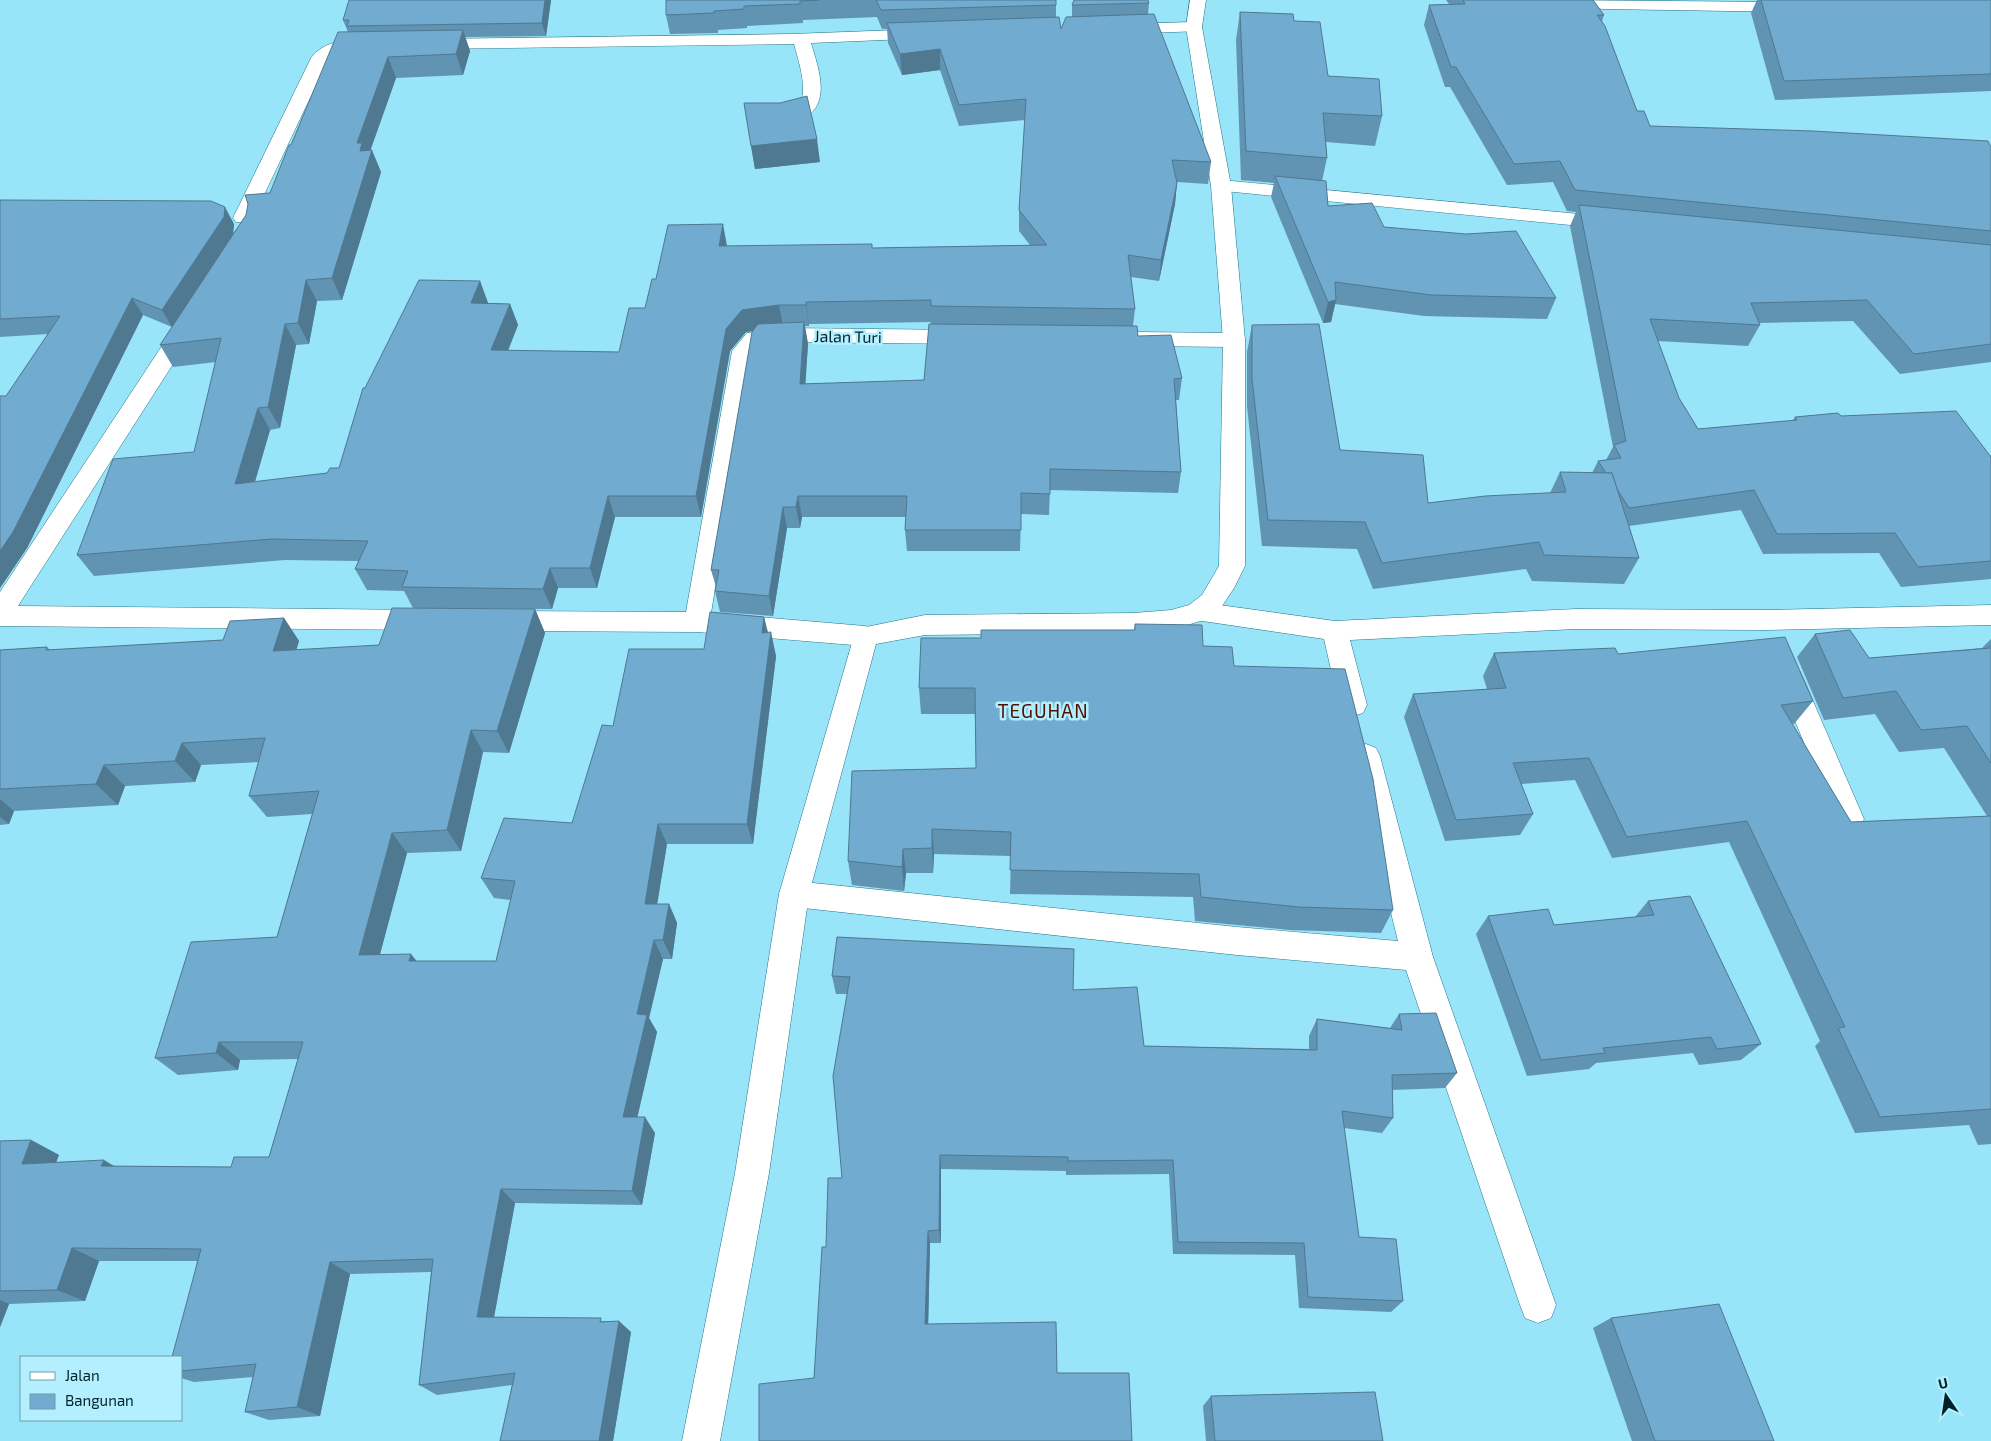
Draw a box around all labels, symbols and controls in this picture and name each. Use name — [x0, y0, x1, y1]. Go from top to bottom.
street label: Jalan Turi — [814, 326, 882, 346]
district label: TEGUHAN — [997, 699, 1089, 722]
legend — [20, 1356, 182, 1421]
text: Jalan — [65, 1366, 100, 1384]
north arrow — [1921, 1371, 1971, 1421]
text: U — [1936, 1373, 1950, 1392]
text: Bangunan — [65, 1391, 134, 1409]

